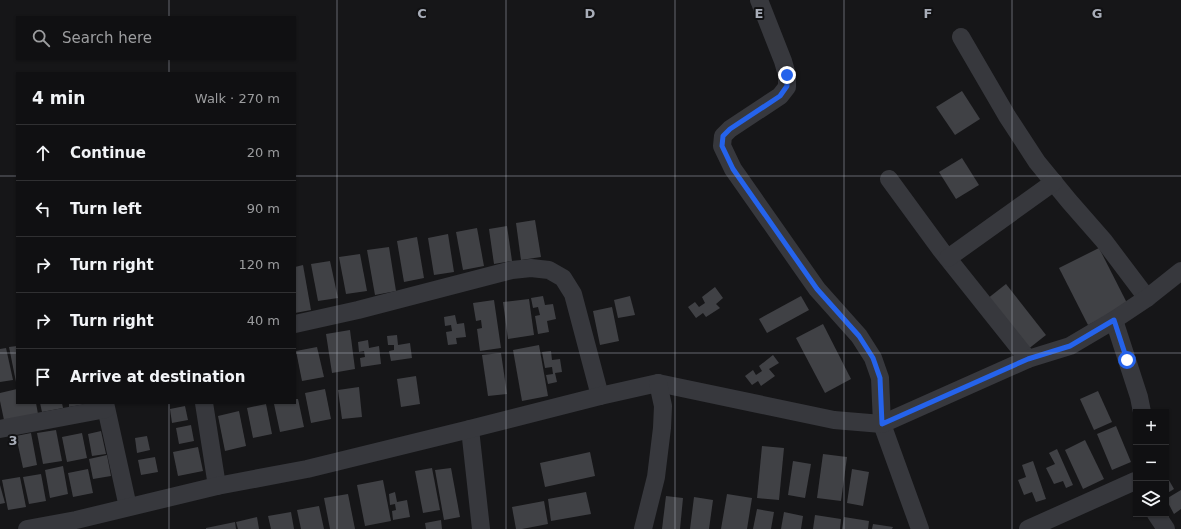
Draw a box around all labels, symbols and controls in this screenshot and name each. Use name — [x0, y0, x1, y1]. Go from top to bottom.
text: C — [417, 6, 427, 21]
text: D — [585, 6, 596, 21]
text: E — [755, 6, 763, 21]
text: F — [924, 6, 932, 21]
text: G — [1092, 6, 1102, 21]
search box — [16, 16, 296, 60]
icon: search — [30, 27, 52, 49]
text: Search here — [62, 29, 152, 47]
route end — [778, 66, 796, 84]
text: 4 min — [32, 88, 85, 108]
text: Walk · 270 m — [195, 91, 280, 106]
icon: ahead — [32, 142, 54, 164]
text: Continue — [70, 144, 146, 162]
text: 20 m — [247, 145, 280, 160]
icon: left — [32, 198, 54, 220]
text: Turn left — [70, 200, 142, 218]
text: 90 m — [247, 201, 280, 216]
icon: right — [32, 254, 54, 276]
text: Turn right — [70, 256, 154, 274]
text: 120 m — [238, 257, 280, 272]
icon: right — [32, 310, 54, 332]
text: Turn right — [70, 312, 154, 330]
text: 40 m — [247, 313, 280, 328]
route start — [1118, 351, 1136, 369]
icon: arrive — [32, 366, 54, 388]
text: Arrive at destination — [70, 368, 245, 386]
map controls — [1133, 409, 1169, 517]
button: + — [1133, 409, 1169, 445]
text: 3 — [8, 433, 18, 448]
button: − — [1133, 445, 1169, 481]
button: layers — [1133, 481, 1169, 517]

